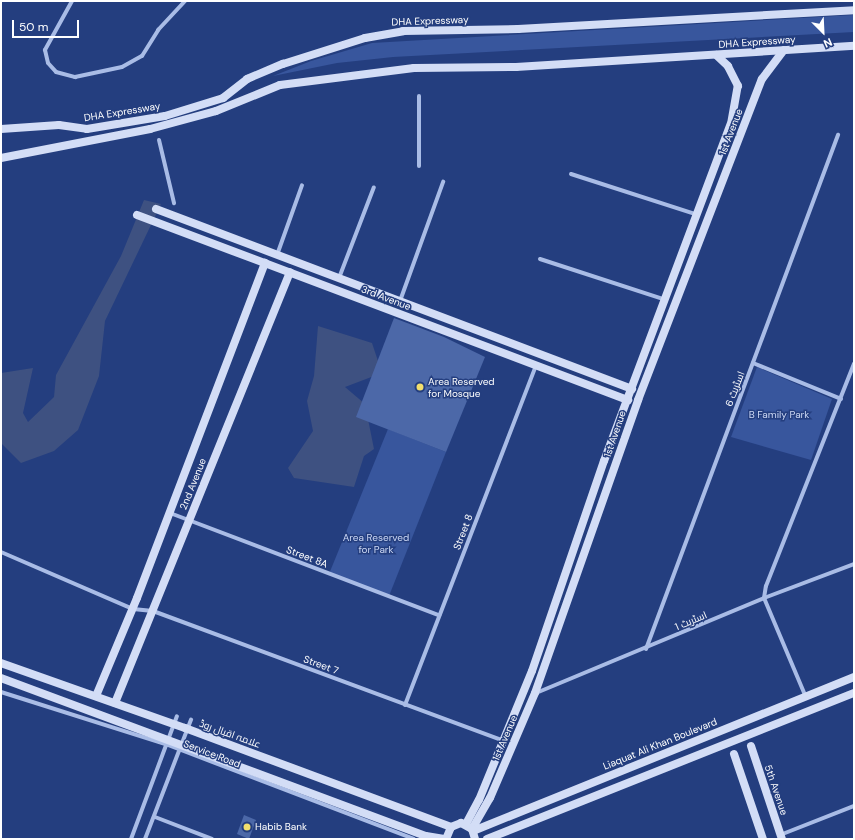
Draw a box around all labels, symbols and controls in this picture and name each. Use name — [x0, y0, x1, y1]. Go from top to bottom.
scale bar — [14, 12, 81, 38]
north arrow — [803, 12, 843, 52]
street label: DHA Expressway — [391, 14, 469, 28]
text: 50 m — [19, 19, 48, 35]
street label: DHA Expressway — [718, 33, 796, 51]
text: N — [821, 35, 834, 51]
street label: DHA Expressway — [83, 100, 161, 124]
street label: 1st Avenue — [717, 107, 745, 157]
street label: 3rd Avenue — [359, 283, 413, 313]
street label: اسٹریٹ 6 — [723, 370, 747, 408]
place label: Area Reserved for Mosque — [428, 375, 495, 398]
marker: Area Reserved for Mosque — [415, 382, 425, 392]
street label: 1st Avenue — [601, 409, 629, 459]
park label: B Family Park — [749, 409, 809, 421]
street label: 2nd Avenue — [177, 457, 209, 511]
street label: Street 8 — [451, 513, 475, 551]
park label: Area Reserved for Park — [343, 531, 409, 554]
street label: Street 8A — [285, 544, 329, 570]
street label: اسٹریٹ 1 — [673, 609, 709, 633]
street label: Street 7 — [302, 653, 340, 677]
street label: 1st Avenue — [490, 713, 520, 763]
street label: Liaquat Ali Khan Boulevard — [601, 716, 719, 772]
street label: علامہ اقبال روڈ — [198, 717, 262, 751]
street label: Service Road — [182, 738, 242, 770]
street label: 5th Avenue — [762, 763, 790, 817]
place label: Habib Bank — [255, 821, 307, 833]
marker: Habib Bank — [242, 822, 252, 832]

